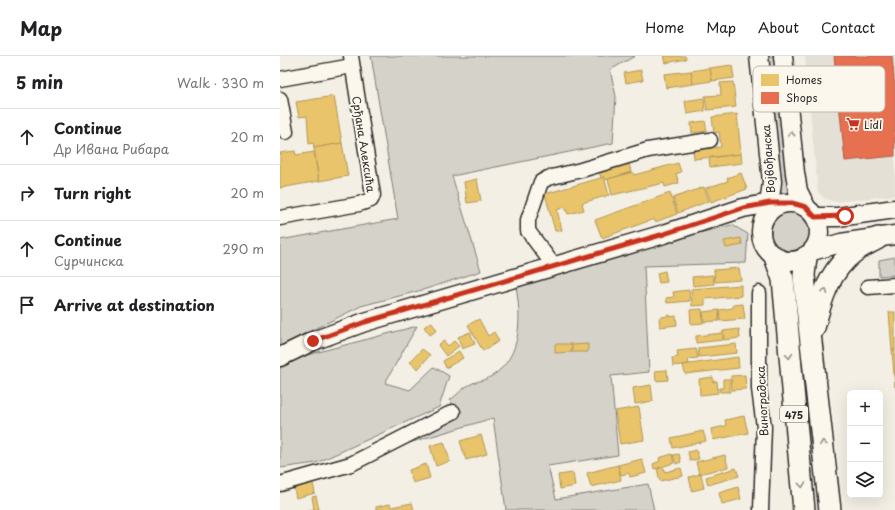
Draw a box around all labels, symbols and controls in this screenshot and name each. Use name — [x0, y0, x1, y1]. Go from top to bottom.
text: Map — [20, 14, 62, 42]
text: Home — [645, 17, 684, 38]
text: Map — [706, 17, 736, 38]
text: About — [758, 17, 799, 38]
text: Contact — [821, 17, 875, 38]
legend — [753, 66, 885, 112]
text: 5 min — [16, 69, 63, 95]
text: Homes — [786, 71, 822, 88]
text: Walk · 330 m — [177, 73, 264, 92]
text: Shops — [786, 89, 817, 106]
street label: Срђана Алексића — [348, 95, 380, 193]
text: Continue — [54, 116, 122, 139]
supermarket icon: Lidl — [845, 116, 861, 132]
place label: Lidl — [864, 116, 882, 133]
street label: Војвођанска — [757, 124, 779, 194]
icon: ahead — [16, 126, 38, 148]
text: 20 m — [230, 127, 264, 146]
one-way arrow — [786, 131, 795, 137]
text: Др Ивана Рибара — [54, 139, 169, 158]
text: Turn right — [54, 181, 131, 204]
icon: right — [16, 182, 38, 204]
text: 20 m — [230, 183, 264, 202]
route start — [836, 207, 854, 225]
text: Continue — [54, 228, 122, 251]
icon: ahead — [16, 238, 38, 260]
text: 290 m — [223, 239, 264, 258]
text: Сурчинска — [54, 251, 124, 270]
one-way arrow — [820, 288, 828, 295]
text: Arrive at destination — [54, 293, 215, 316]
icon: arrive — [16, 294, 38, 316]
route end — [304, 332, 322, 350]
one-way arrow — [785, 353, 794, 359]
street label: Виноградска — [752, 365, 772, 437]
map controls — [847, 390, 883, 498]
button: + — [847, 390, 883, 426]
road number: 475 — [780, 406, 808, 422]
button: − — [847, 426, 883, 462]
one-way arrow — [819, 440, 828, 446]
button: layers — [847, 462, 883, 498]
one-way arrow — [797, 482, 806, 488]

